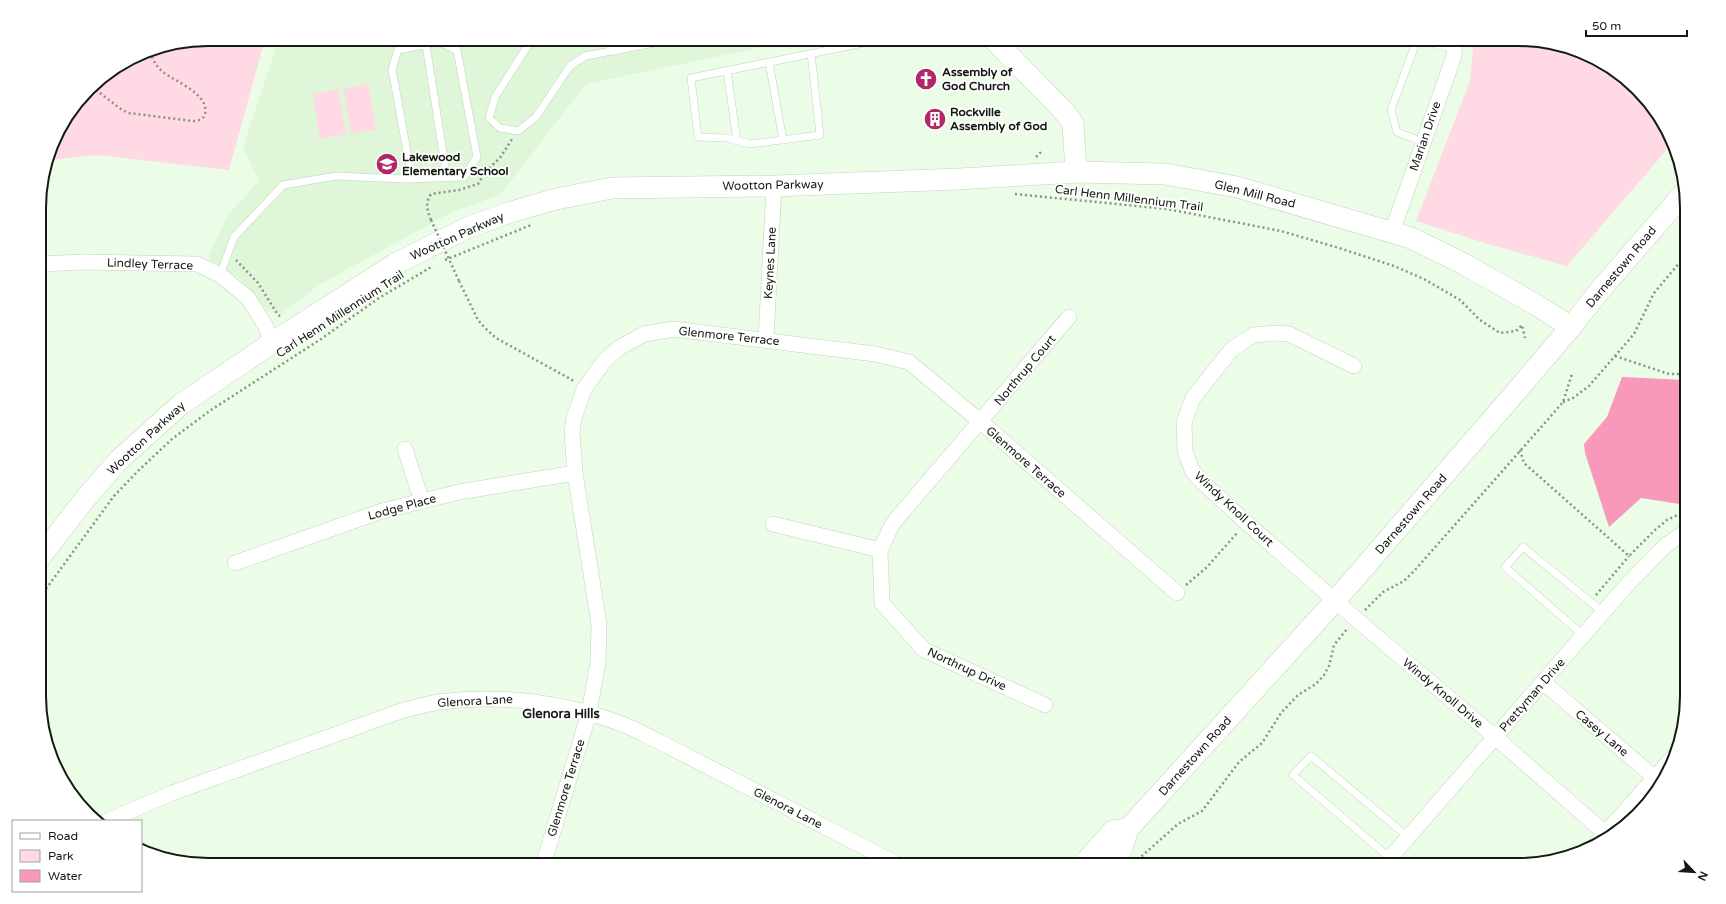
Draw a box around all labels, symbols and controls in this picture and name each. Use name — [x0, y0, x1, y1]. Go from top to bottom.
scale bar — [1586, 12, 1687, 38]
text: 50 m — [1592, 19, 1621, 33]
place label: Assembly of God Church — [942, 65, 1013, 93]
church icon: Assembly of God Church — [913, 66, 939, 92]
street label: Marian Drive — [1407, 99, 1444, 173]
place label: Rockville Assembly of God — [950, 105, 1047, 134]
building icon: Rockville Assembly of God — [922, 106, 948, 132]
place label: Lakewood Elementary School — [402, 150, 509, 179]
school or university icon: Lakewood Elementary School — [374, 151, 400, 177]
street label: Wootton Parkway — [722, 177, 824, 193]
street label: Glen Mill Road — [1213, 177, 1297, 211]
street label: Carl Henn Millennium Trail — [1054, 182, 1204, 214]
street label: Wootton Parkway — [408, 209, 507, 263]
street label: Darnestown Road — [1583, 223, 1659, 311]
street label: Keynes Lane — [761, 226, 779, 299]
street label: Lindley Terrace — [107, 255, 194, 273]
street label: Carl Henn Millennium Trail — [274, 267, 406, 361]
street label: Glenmore Terrace — [678, 324, 780, 348]
street label: Northrup Court — [991, 332, 1059, 408]
street label: Wootton Parkway — [104, 398, 188, 478]
street label: Glenmore Terrace — [983, 424, 1069, 501]
street label: Windy Knoll Court — [1192, 469, 1277, 550]
street label: Darnestown Road — [1372, 471, 1450, 557]
street label: Lodge Place — [366, 491, 438, 523]
street label: Northrup Drive — [925, 645, 1009, 693]
street label: Windy Knoll Drive — [1400, 655, 1486, 731]
street label: Prettyman Drive — [1496, 655, 1568, 734]
street label: Glenora Lane — [437, 692, 513, 710]
district label: Glenora Hills — [522, 706, 600, 722]
street label: Casey Lane — [1573, 707, 1632, 759]
street label: Darnestown Road — [1156, 713, 1234, 799]
street label: Glenmore Terrace — [545, 737, 588, 838]
street label: Glenora Lane — [751, 785, 825, 832]
legend — [12, 820, 142, 892]
text: Road — [48, 829, 78, 843]
text: Park — [48, 849, 74, 863]
north arrow — [1674, 852, 1714, 892]
text: Water — [48, 869, 83, 883]
text: N — [1695, 869, 1710, 883]

